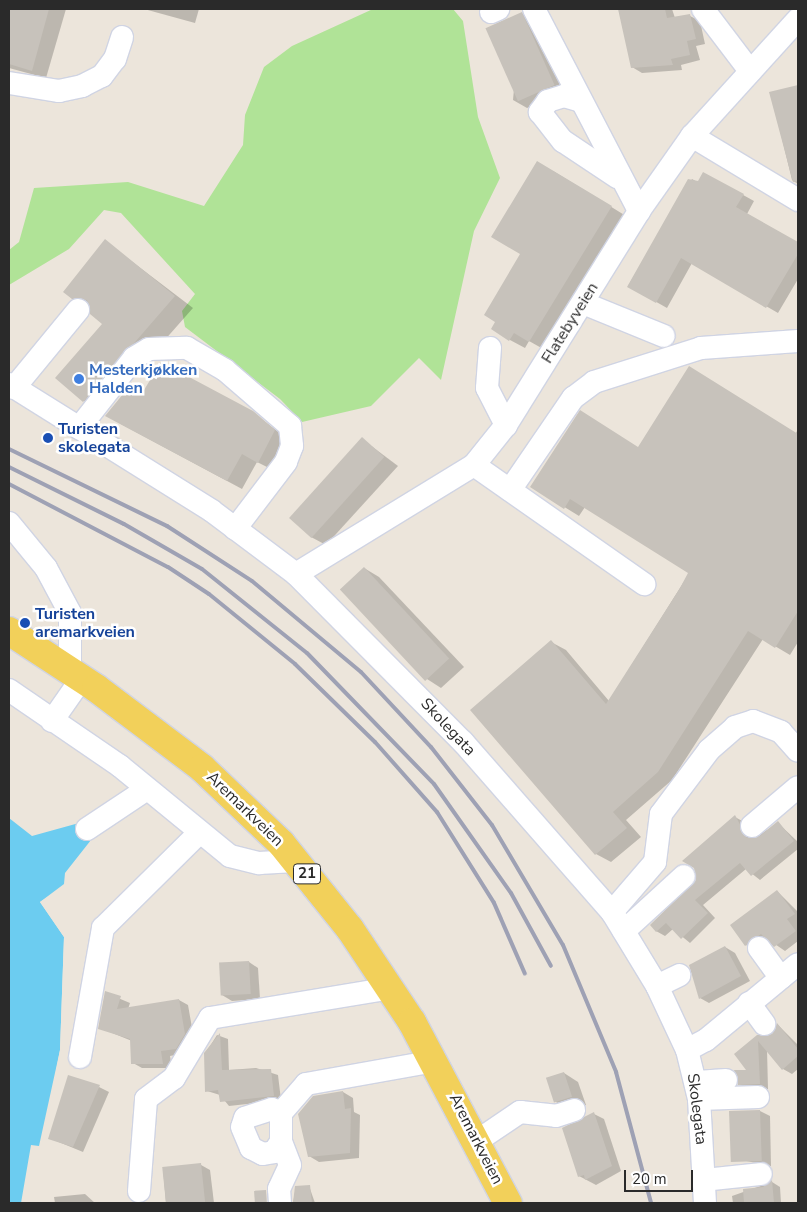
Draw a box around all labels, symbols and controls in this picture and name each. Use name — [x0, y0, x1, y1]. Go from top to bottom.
street label: Flatebyveien — [538, 279, 602, 367]
place label: Mesterkjøkken Halden — [89, 360, 197, 398]
marker: Mesterkjøkken Halden — [73, 373, 85, 385]
place label: Turisten skolegata — [58, 419, 130, 457]
marker: Turisten skolegata — [42, 432, 54, 444]
place label: Turisten aremarkveien — [35, 604, 135, 642]
marker: Turisten aremarkveien — [19, 617, 31, 629]
street label: Skolegata — [417, 694, 479, 760]
street label: Aremarkveien — [203, 768, 287, 850]
road number: 21 — [292, 862, 322, 886]
street label: Skolegata — [683, 1072, 711, 1146]
street label: Aremarkveien — [445, 1090, 507, 1188]
scale bar — [627, 1160, 696, 1192]
text: 20 m — [632, 1169, 667, 1189]

